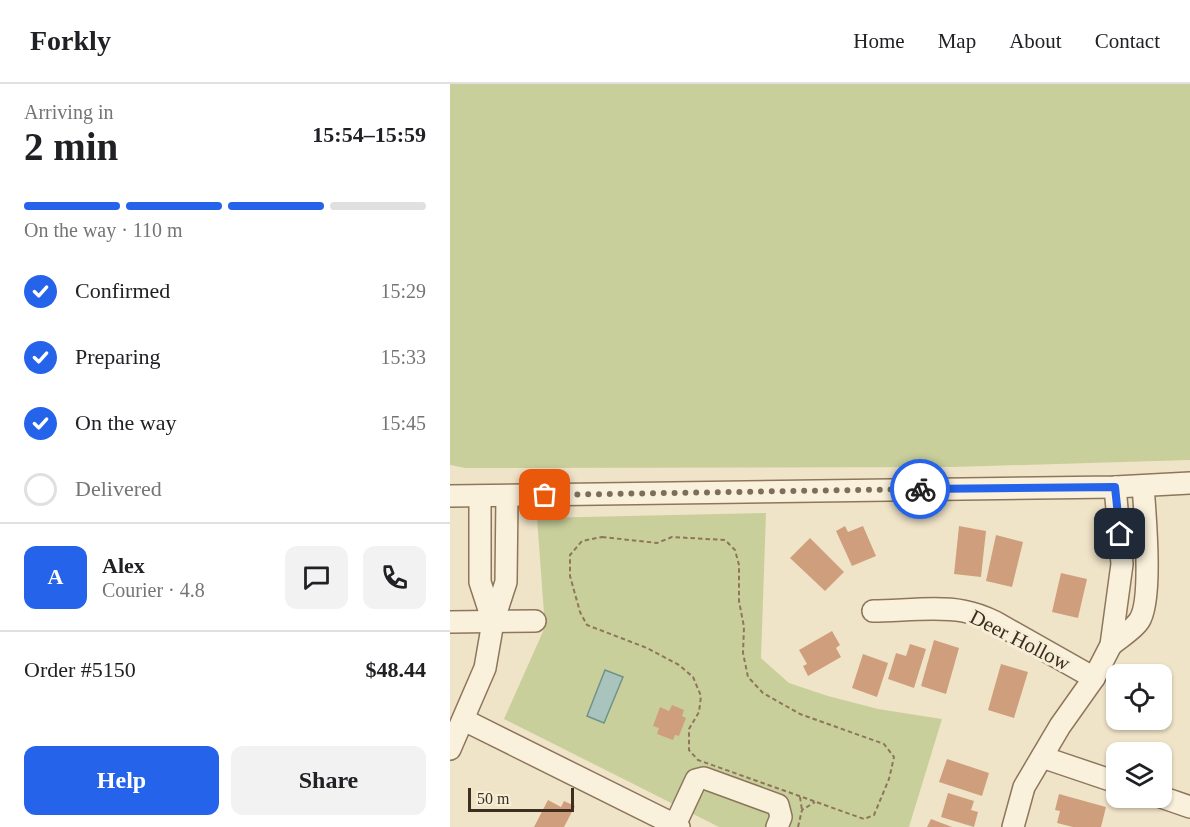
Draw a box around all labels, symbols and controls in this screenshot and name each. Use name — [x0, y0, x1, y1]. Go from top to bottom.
text: Forkly — [30, 25, 111, 56]
text: Home — [853, 29, 905, 53]
text: Map — [938, 29, 976, 53]
text: About — [1009, 29, 1062, 53]
text: Contact — [1095, 29, 1160, 53]
text: Arriving in — [24, 101, 113, 123]
text: 15:54–15:59 — [312, 122, 426, 147]
text: 2 min — [24, 125, 118, 168]
text: On the way · 110 m — [24, 219, 183, 241]
icon: check — [24, 275, 57, 308]
text: Confirmed — [75, 278, 170, 303]
text: 15:29 — [380, 280, 426, 302]
icon: check — [24, 341, 57, 374]
text: Preparing — [75, 344, 161, 369]
text: 15:33 — [380, 346, 426, 368]
icon: check — [24, 407, 57, 440]
text: On the way — [75, 410, 176, 435]
text: 15:45 — [380, 412, 426, 434]
courier — [890, 459, 950, 519]
pin — [519, 469, 570, 520]
icon: bike — [904, 473, 937, 506]
text: Delivered — [75, 476, 162, 501]
icon: bag — [528, 478, 561, 511]
pin — [1094, 508, 1145, 559]
icon: home — [1103, 517, 1136, 550]
button: chat — [285, 546, 348, 609]
button: phone — [363, 546, 426, 609]
text: Alex — [102, 553, 145, 578]
text: A — [48, 564, 63, 589]
text: Courier · 4.8 — [102, 579, 205, 601]
street label: Deer Hollow — [966, 605, 1075, 676]
text: Order #5150 — [24, 657, 136, 682]
text: $48.44 — [366, 657, 426, 682]
map controls — [1106, 664, 1172, 808]
button: locate — [1106, 664, 1172, 730]
button: layers — [1106, 742, 1172, 808]
button: Help — [24, 746, 219, 815]
button: Share — [231, 746, 426, 815]
scale bar — [468, 785, 574, 812]
text: 50 m — [477, 790, 509, 807]

